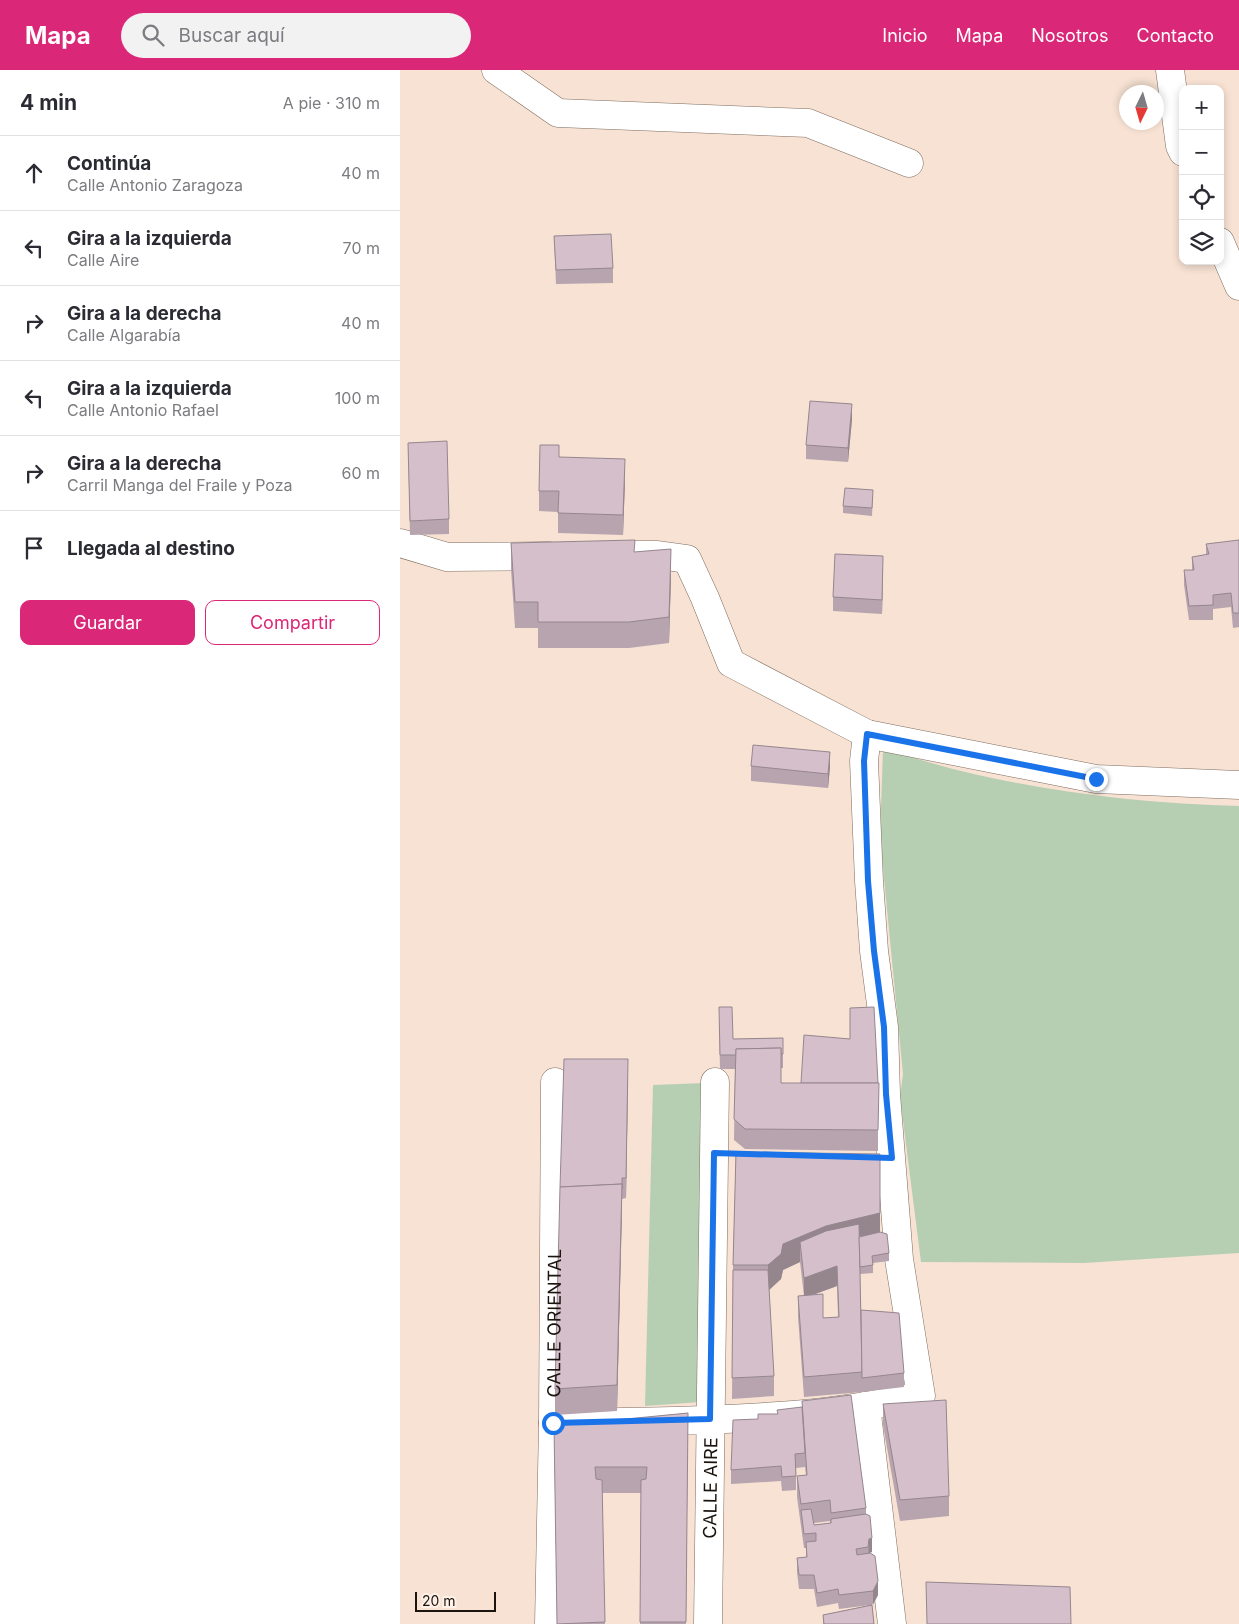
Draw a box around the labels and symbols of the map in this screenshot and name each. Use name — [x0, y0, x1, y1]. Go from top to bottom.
north arrow — [1119, 85, 1164, 130]
route end — [1085, 768, 1108, 791]
street label: CALLE ORIENTAL — [543, 1249, 565, 1397]
route start — [542, 1412, 565, 1435]
street label: CALLE AIRE — [699, 1437, 721, 1539]
scale bar — [415, 1589, 496, 1612]

